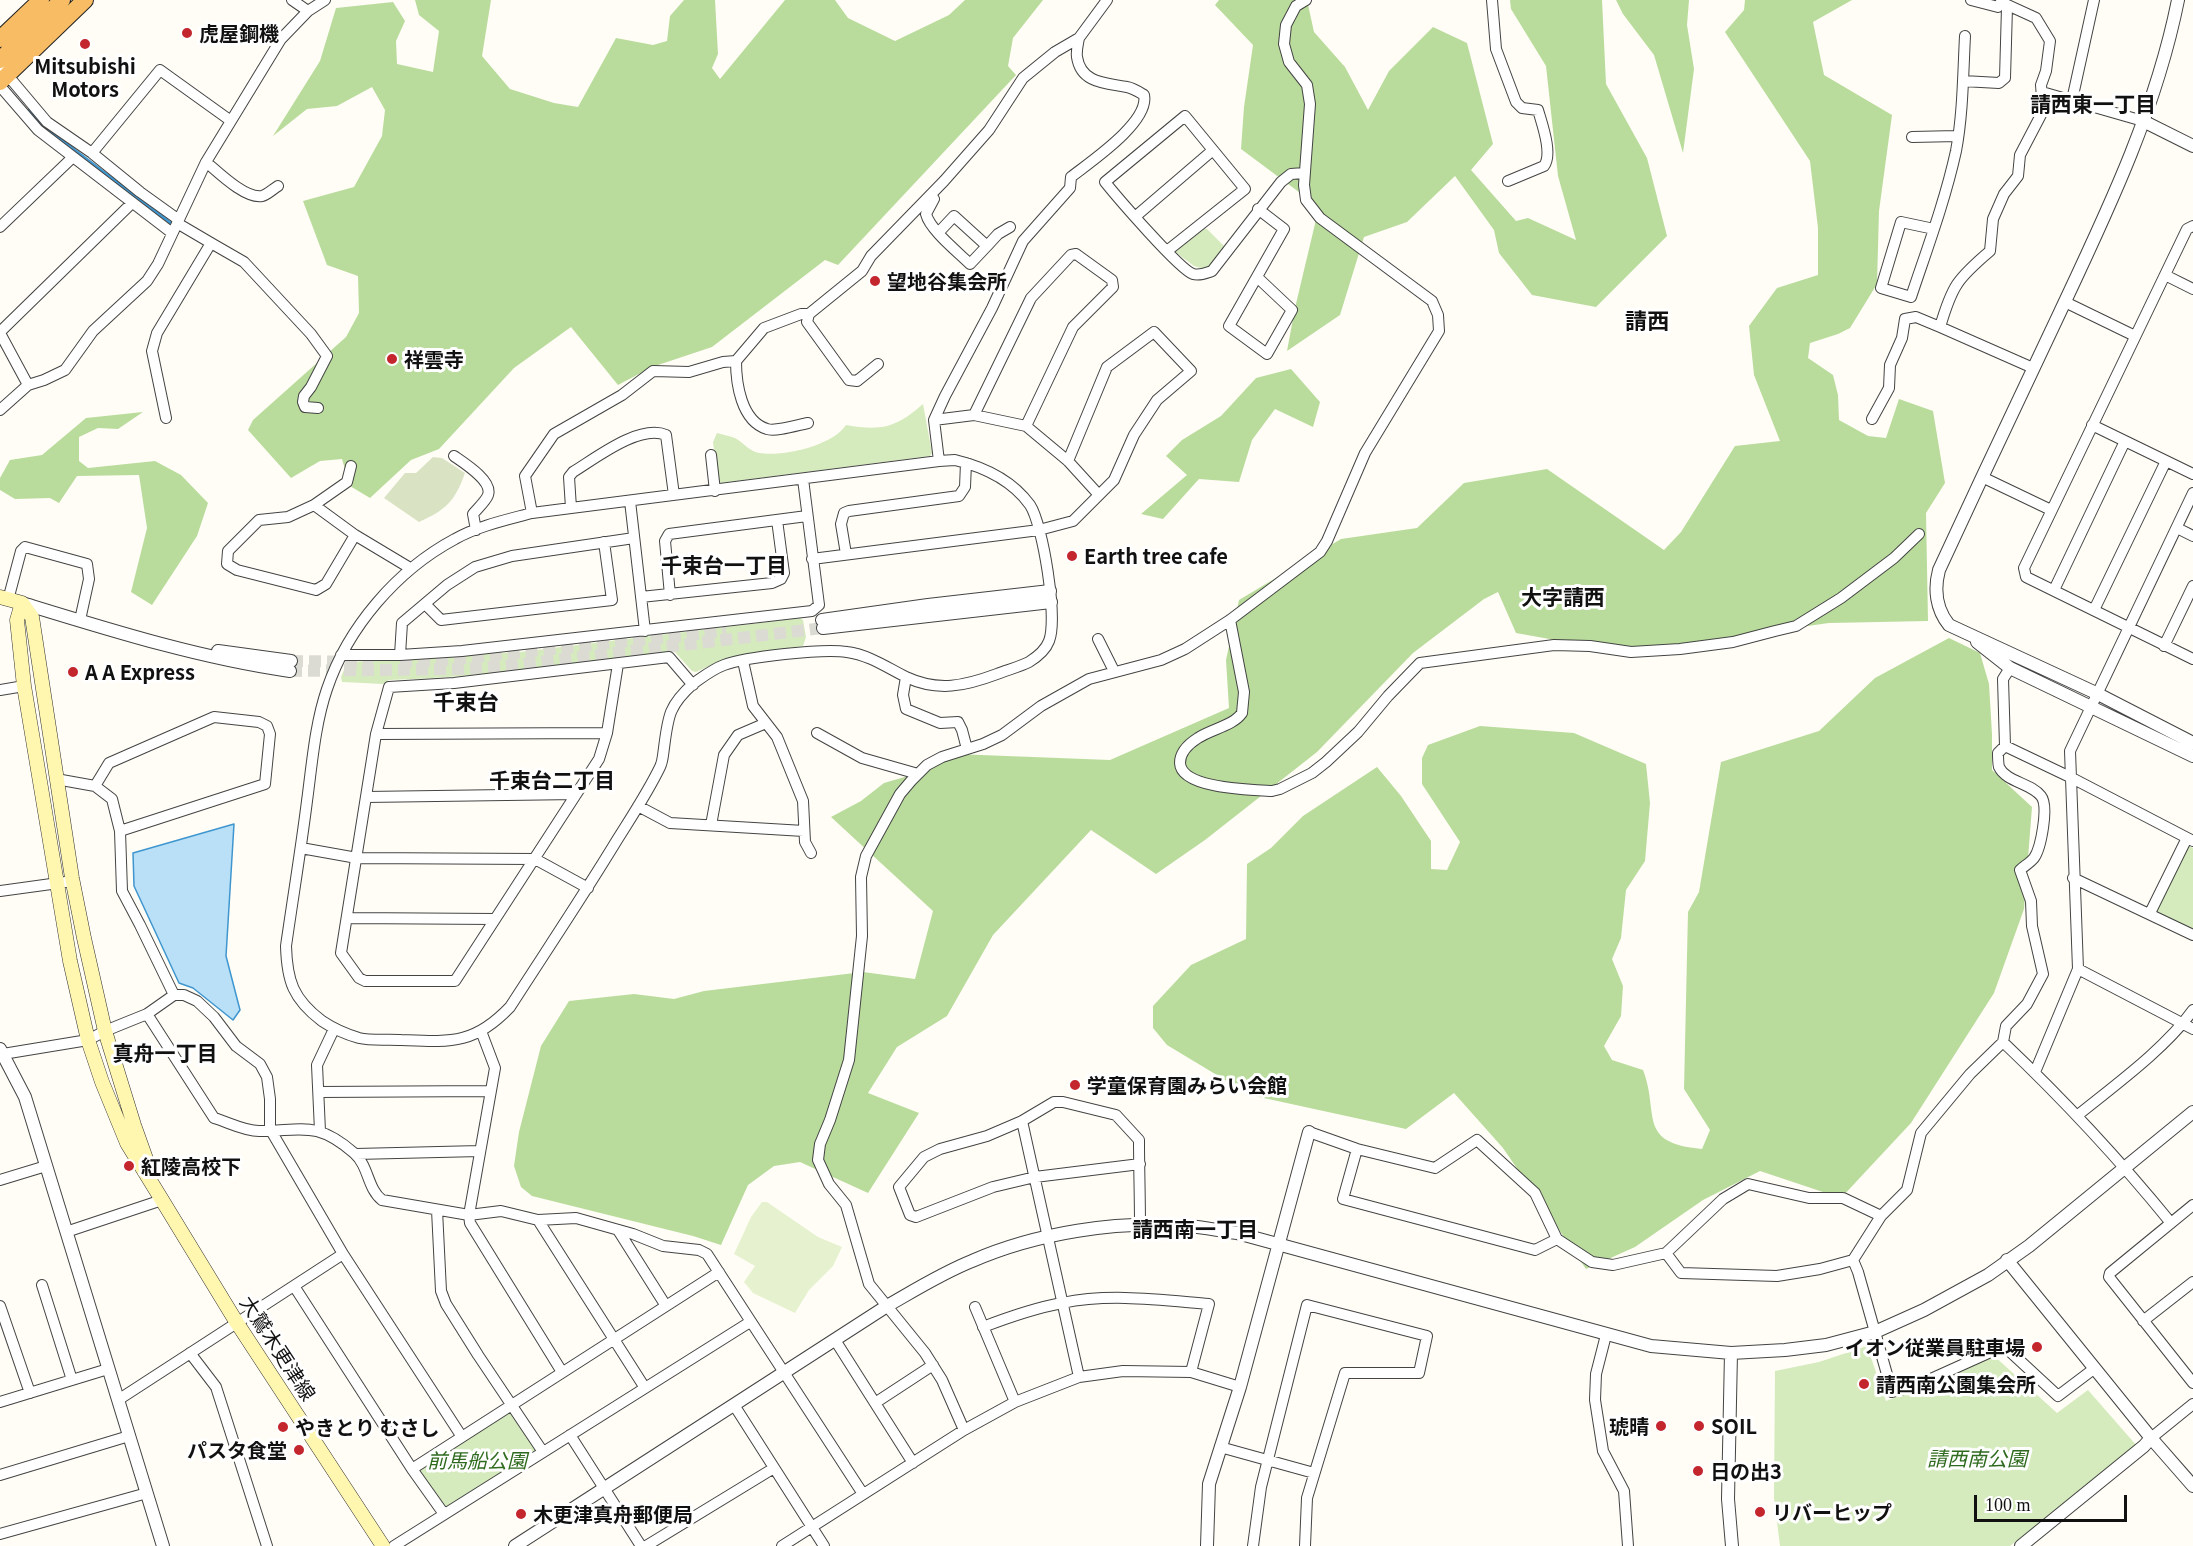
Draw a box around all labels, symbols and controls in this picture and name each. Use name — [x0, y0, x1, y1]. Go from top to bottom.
place label: 虎屋鋼機 — [199, 21, 279, 45]
marker: 虎屋鋼機 — [180, 26, 194, 40]
marker: Mitsubishi Motors — [78, 37, 92, 51]
place label: Mitsubishi Motors — [34, 54, 136, 101]
district label: 請西東一丁目 — [2030, 91, 2156, 117]
place label: 望地谷集会所 — [887, 269, 1007, 293]
marker: 望地谷集会所 — [868, 274, 882, 288]
district label: 請西 — [1625, 308, 1669, 334]
place label: 祥雲寺 — [404, 347, 464, 371]
marker: 祥雲寺 — [385, 352, 399, 366]
place label: Earth tree cafe — [1084, 544, 1228, 568]
marker: Earth tree cafe — [1065, 549, 1079, 563]
district label: 千束台一丁目 — [661, 552, 787, 578]
district label: 大字請西 — [1521, 584, 1605, 610]
place label: A A Express — [85, 660, 195, 684]
marker: A A Express — [66, 665, 80, 679]
district label: 千束台 — [433, 689, 499, 715]
district label: 千束台二丁目 — [489, 767, 615, 793]
district label: 真舟一丁目 — [113, 1040, 217, 1066]
place label: 学童保育園みらい会館 — [1087, 1073, 1287, 1097]
marker: 学童保育園みらい会館 — [1068, 1078, 1082, 1092]
place label: 紅陵高校下 — [141, 1154, 241, 1178]
marker: 紅陵高校下 — [122, 1159, 136, 1173]
district label: 請西南一丁目 — [1132, 1216, 1258, 1242]
street label: 大鷲木更津線 — [235, 1291, 321, 1405]
place label: イオン従業員駐車場 — [1845, 1335, 2025, 1359]
marker: イオン従業員駐車場 — [2030, 1340, 2044, 1354]
place label: 請西南公園集会所 — [1876, 1372, 2036, 1396]
marker: 請西南公園集会所 — [1857, 1377, 1871, 1391]
place label: 琥晴 — [1609, 1414, 1649, 1438]
place label: SOIL — [1711, 1414, 1757, 1438]
place label: やきとり むさし — [295, 1415, 440, 1439]
marker: 琥晴 — [1654, 1419, 1668, 1433]
marker: SOIL — [1692, 1419, 1706, 1433]
marker: やきとり むさし — [276, 1420, 290, 1434]
place label: パスタ食堂 — [187, 1438, 287, 1462]
marker: パスタ食堂 — [292, 1443, 306, 1457]
park label: 請西南公園 — [1927, 1446, 2027, 1470]
park label: 前馬船公園 — [427, 1448, 527, 1472]
place label: 日の出3 — [1710, 1459, 1782, 1483]
marker: 日の出3 — [1691, 1464, 1705, 1478]
scale bar — [1977, 1483, 2130, 1521]
text: 100 m — [1985, 1495, 2031, 1515]
place label: リバーヒップ — [1772, 1500, 1892, 1524]
place label: 木更津真舟郵便局 — [533, 1502, 693, 1526]
marker: リバーヒップ — [1753, 1505, 1767, 1519]
marker: 木更津真舟郵便局 — [514, 1507, 528, 1521]

